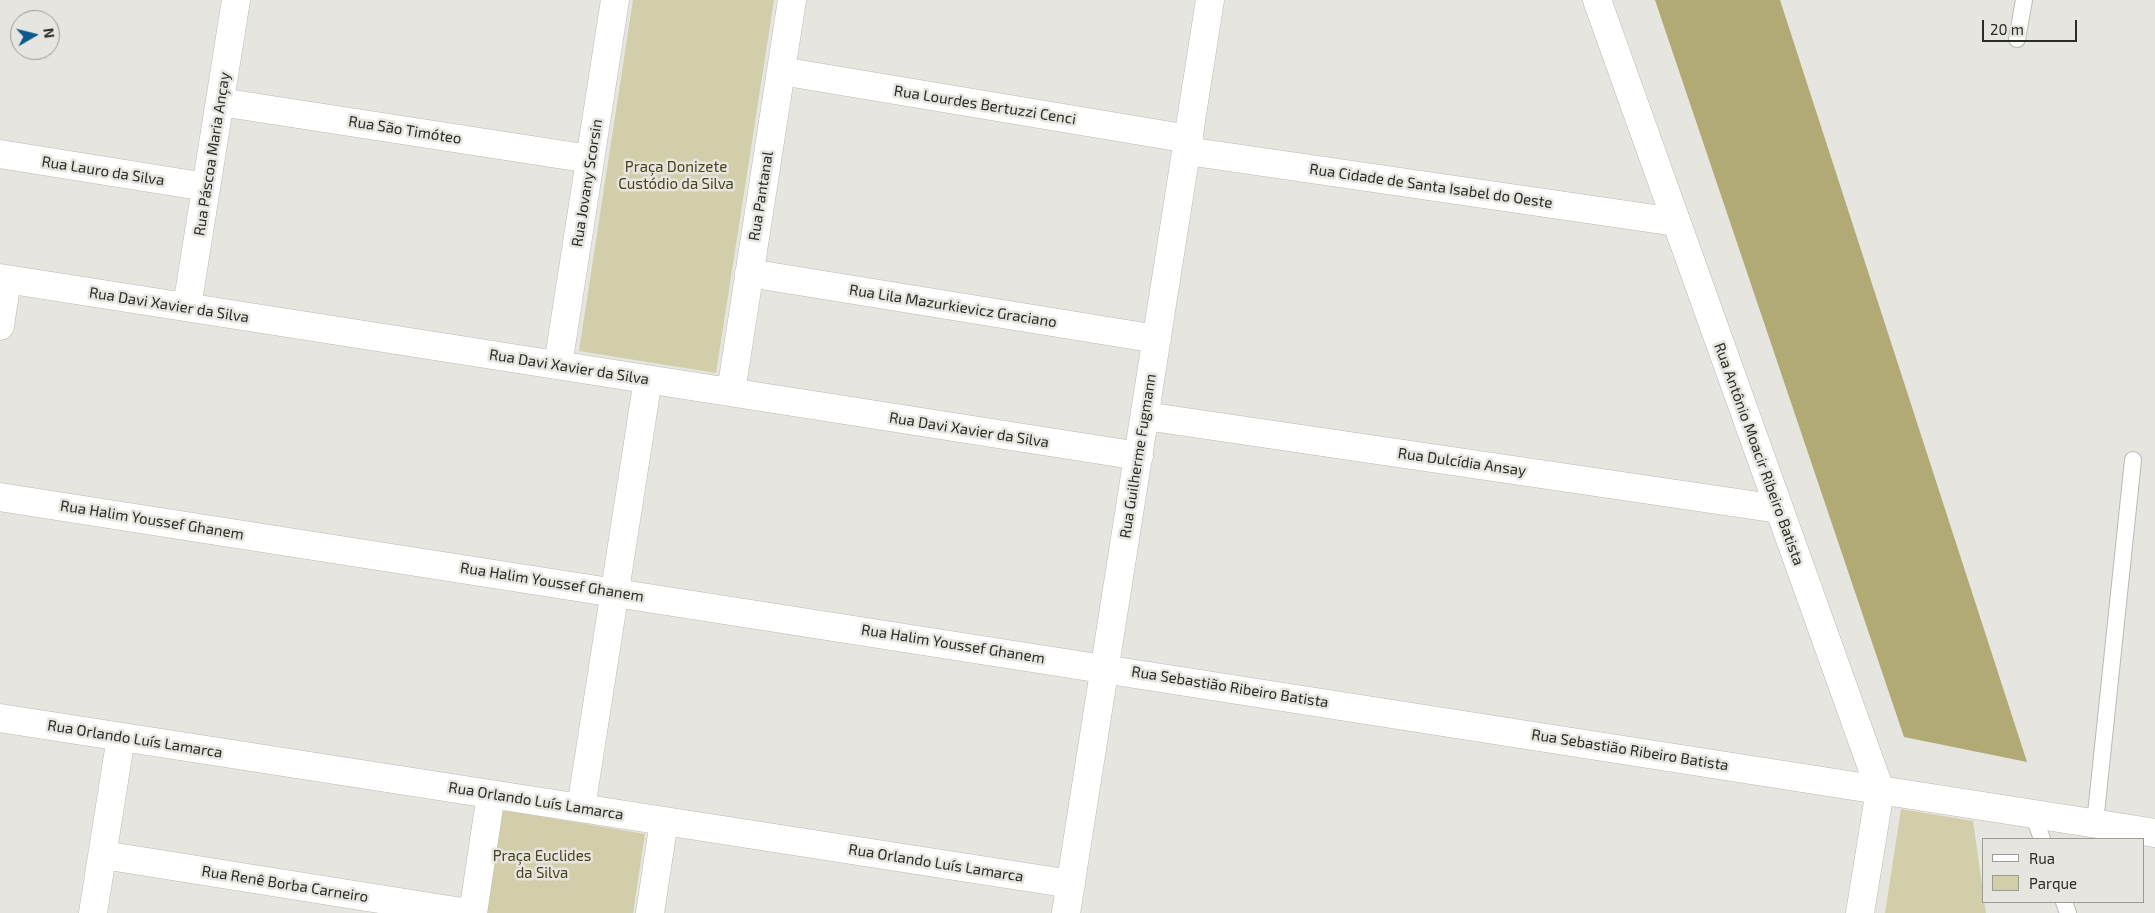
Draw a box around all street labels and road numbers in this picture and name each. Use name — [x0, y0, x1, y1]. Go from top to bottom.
street label: Rua Páscoa Maria Ançay — [190, 71, 234, 237]
street label: Rua Lourdes Bertuzzi Cenci — [893, 82, 1077, 128]
street label: Rua São Timóteo — [347, 112, 463, 148]
street label: Rua Jovany Scorsin — [568, 118, 606, 248]
street label: Rua Pantanal — [745, 150, 777, 242]
street label: Rua Lauro da Silva — [40, 152, 166, 190]
street label: Rua Cidade de Santa Isabel do Oeste — [1308, 160, 1554, 212]
street label: Rua Lila Mazurkievicz Graciano — [848, 281, 1058, 331]
street label: Rua Davi Xavier da Silva — [88, 283, 250, 327]
street label: Rua Antônio Moacir Ribeiro Batista — [1710, 340, 1808, 568]
street label: Rua Davi Xavier da Silva — [488, 345, 650, 389]
street label: Rua Guilherme Fugmann — [1116, 372, 1160, 540]
street label: Rua Davi Xavier da Silva — [888, 408, 1050, 452]
street label: Rua Dulcídia Ansay — [1397, 444, 1527, 480]
street label: Rua Halim Youssef Ghanem — [59, 497, 245, 543]
street label: Rua Halim Youssef Ghanem — [459, 559, 645, 605]
street label: Rua Halim Youssef Ghanem — [860, 621, 1046, 667]
street label: Rua Sebastião Ribeiro Batista — [1130, 663, 1330, 711]
street label: Rua Orlando Luís Lamarca — [46, 716, 224, 762]
street label: Rua Sebastião Ribeiro Batista — [1530, 726, 1730, 774]
street label: Rua Orlando Luís Lamarca — [447, 778, 625, 824]
street label: Rua Orlando Luís Lamarca — [847, 840, 1025, 886]
street label: Rua Renê Borba Carneiro — [200, 862, 370, 906]

